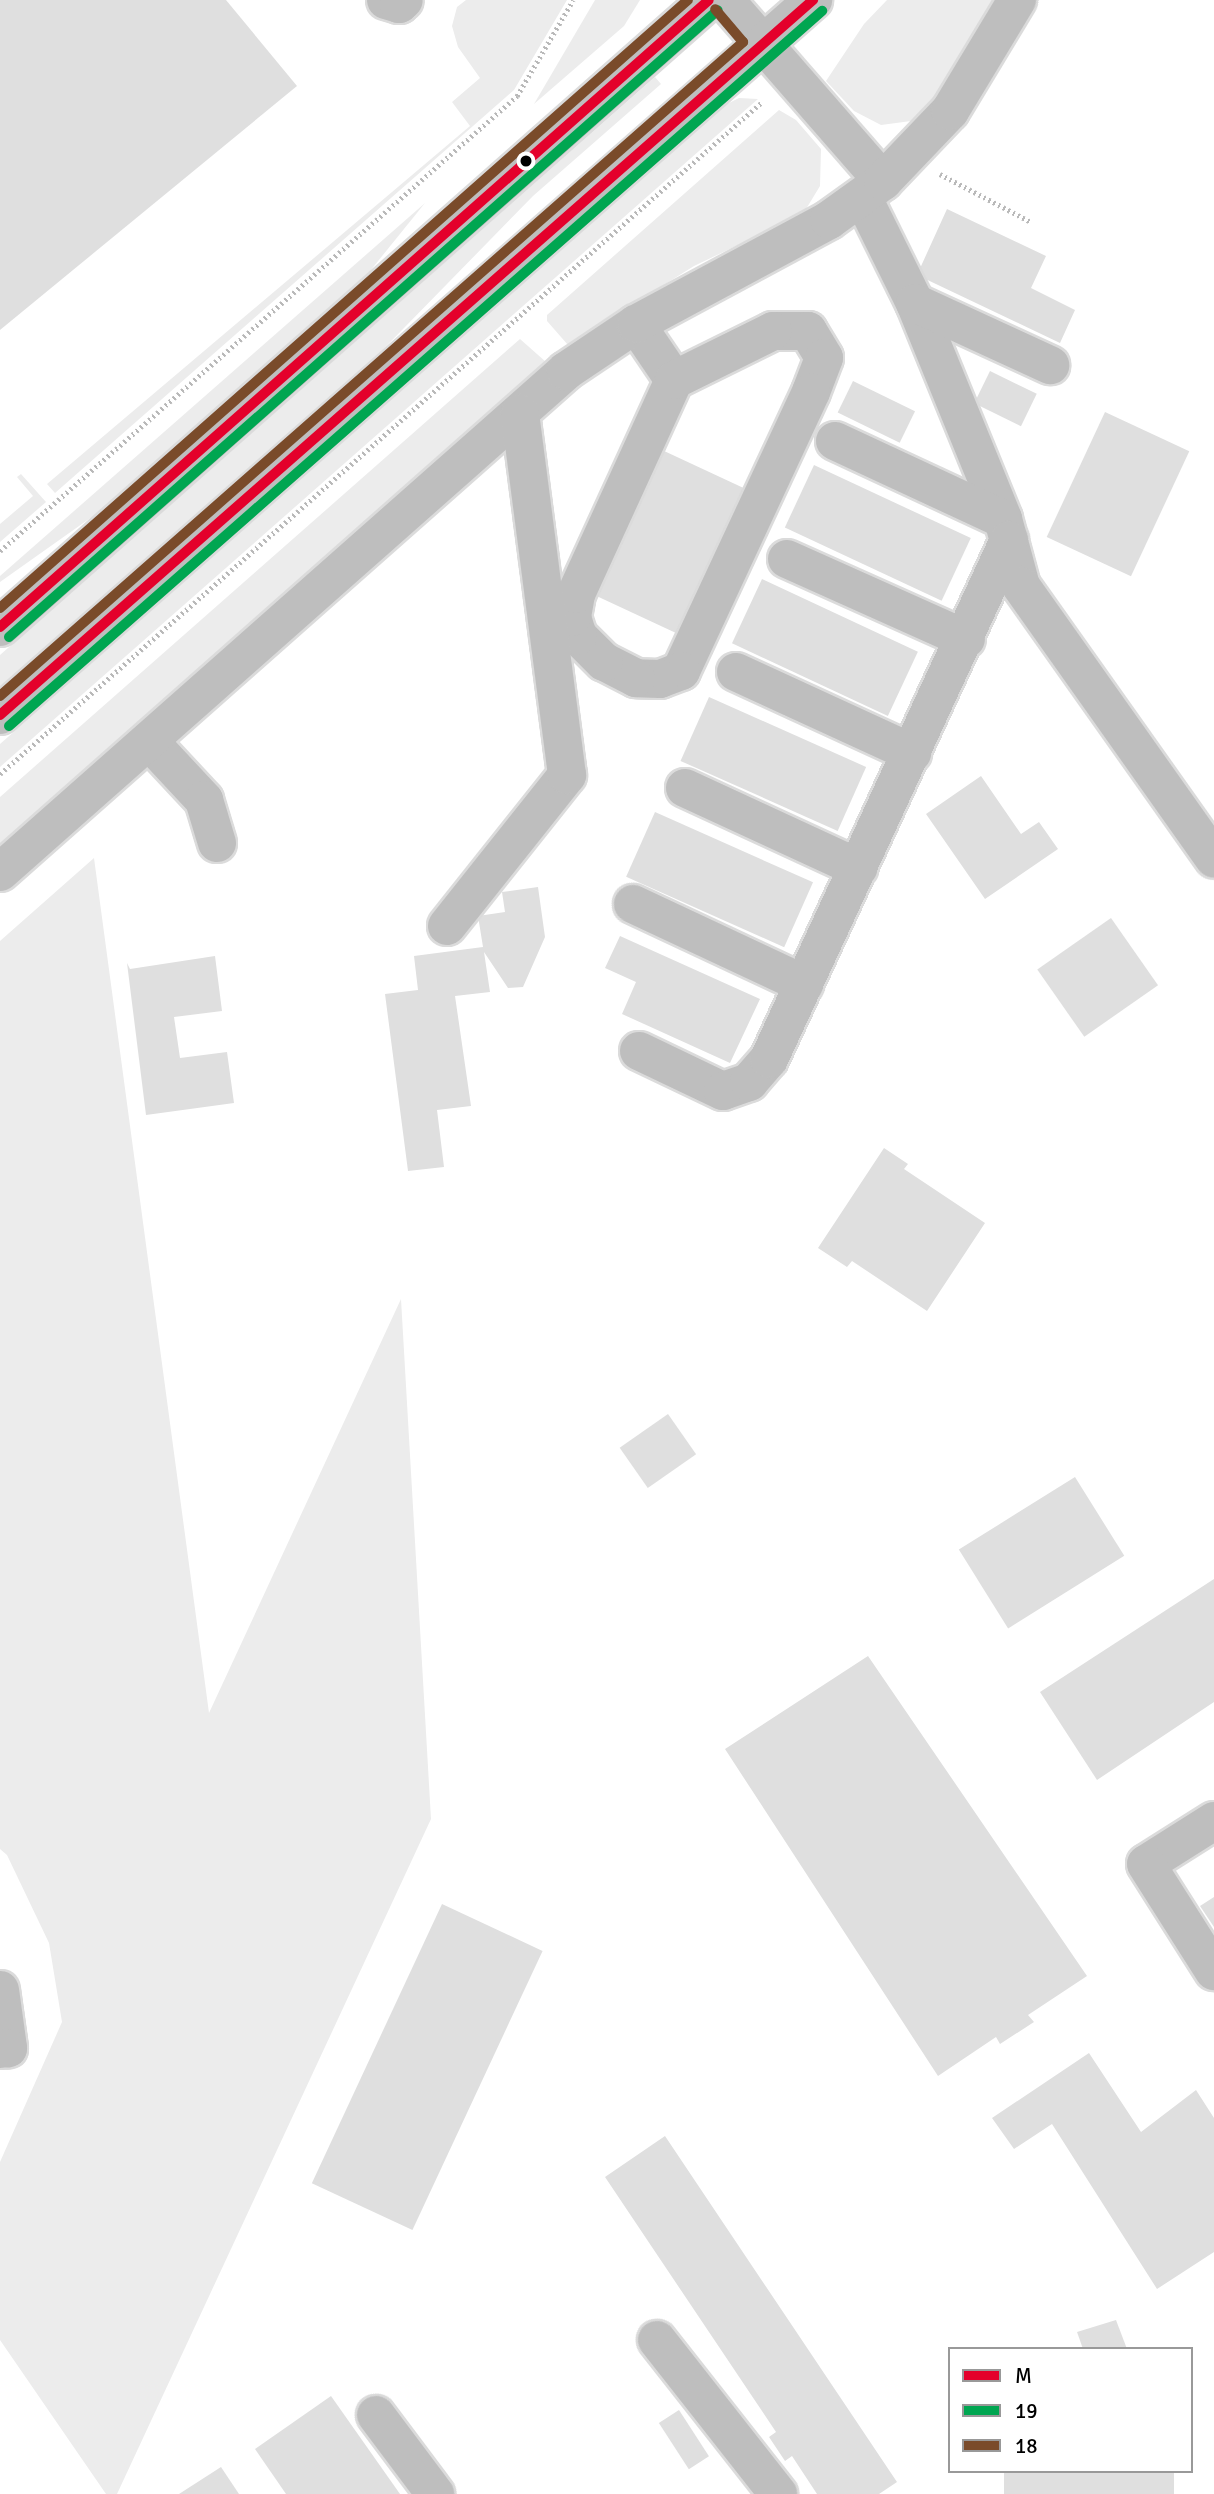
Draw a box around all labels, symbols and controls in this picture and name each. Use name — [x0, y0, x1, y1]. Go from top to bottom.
unlabelled marker — [519, 154, 533, 168]
legend — [948, 2347, 1193, 2473]
text: M — [1015, 2363, 1032, 2389]
text: 19 — [1015, 2398, 1038, 2424]
text: 18 — [1015, 2433, 1038, 2459]

